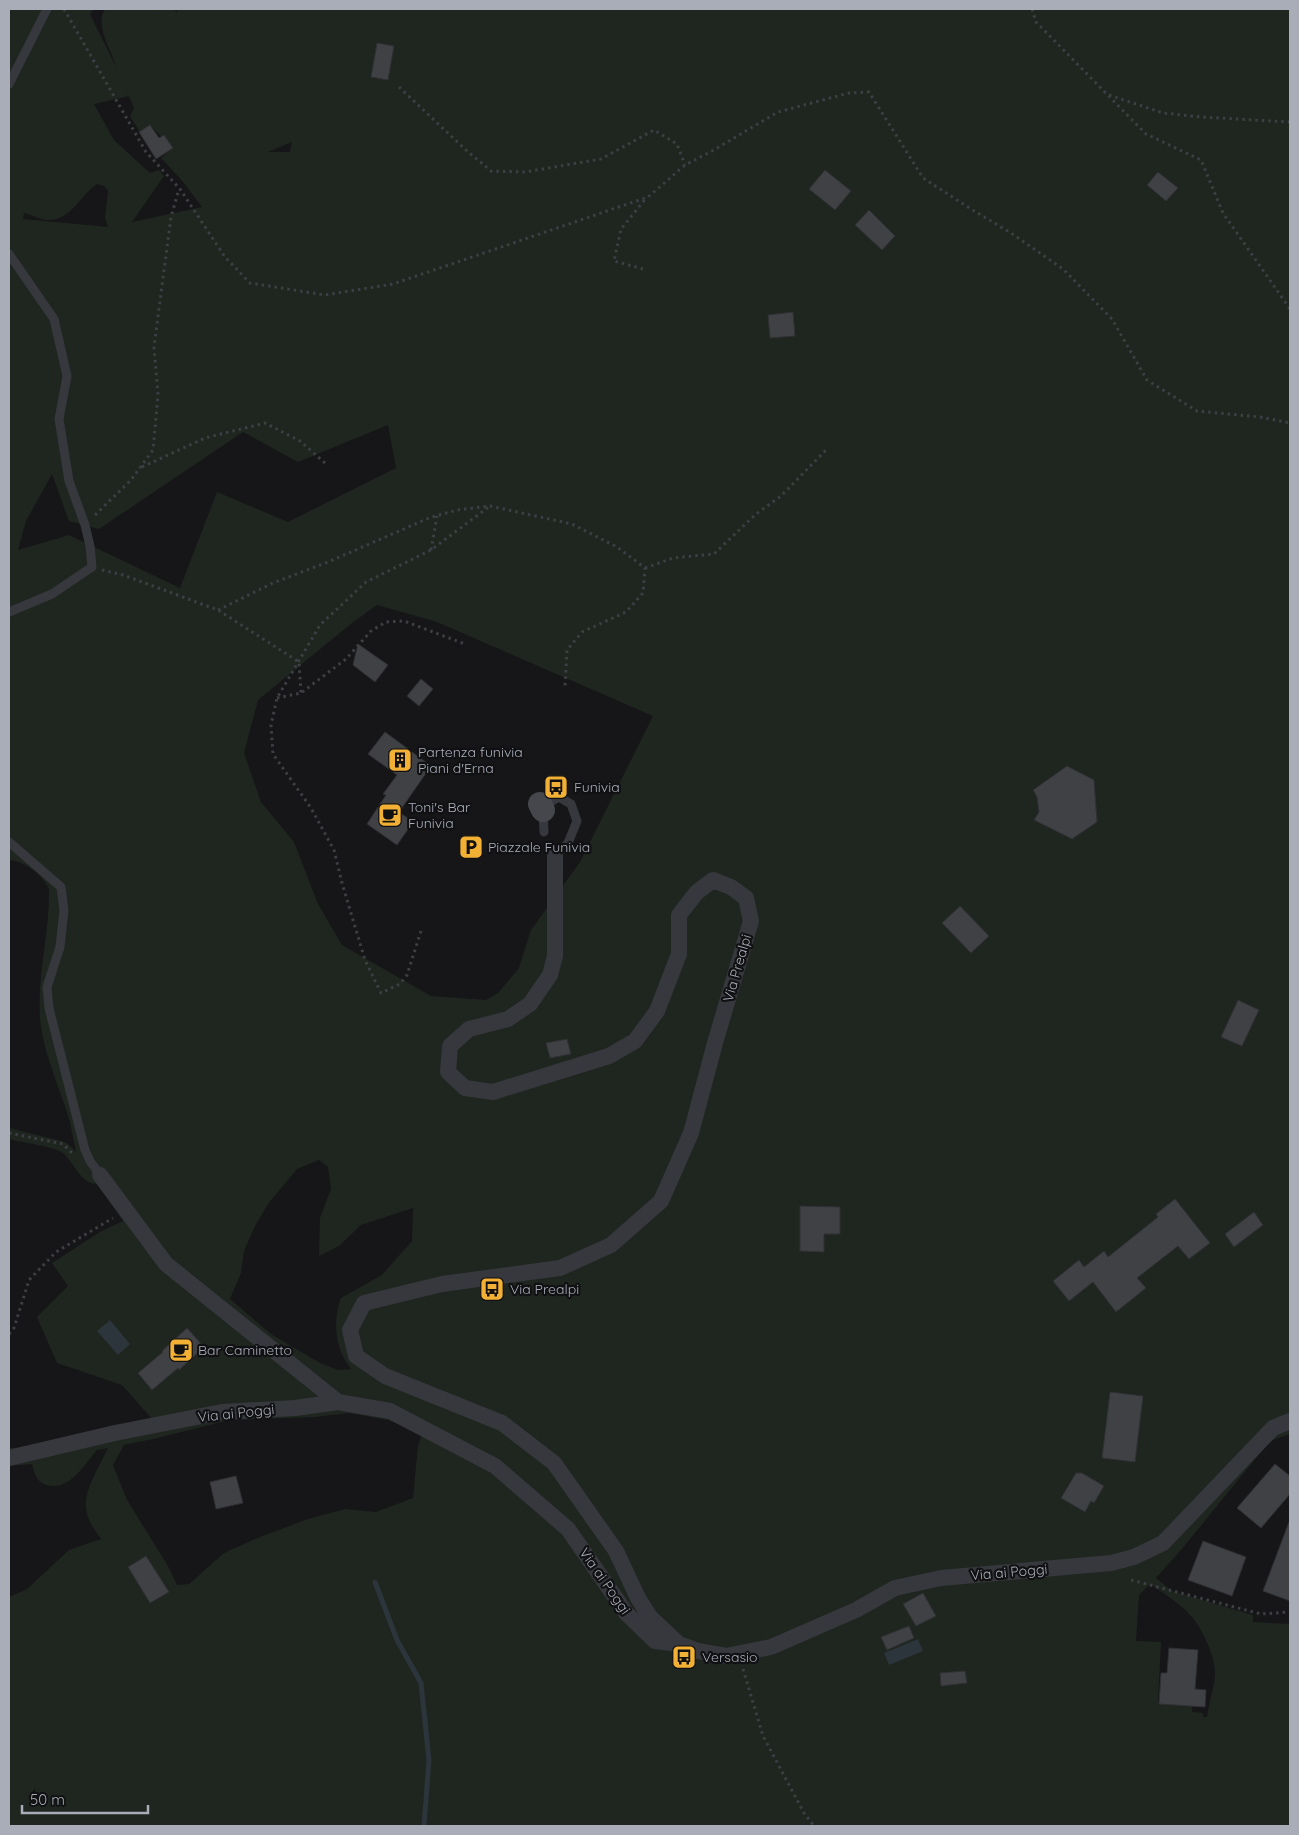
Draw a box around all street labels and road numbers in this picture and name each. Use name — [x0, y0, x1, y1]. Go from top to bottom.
street label: Via Prealpi — [719, 932, 755, 1004]
street label: Via ai Poggi — [197, 1400, 275, 1426]
street label: Via ai Poggi — [576, 1544, 634, 1618]
street label: Via ai Poggi — [970, 1560, 1048, 1584]

